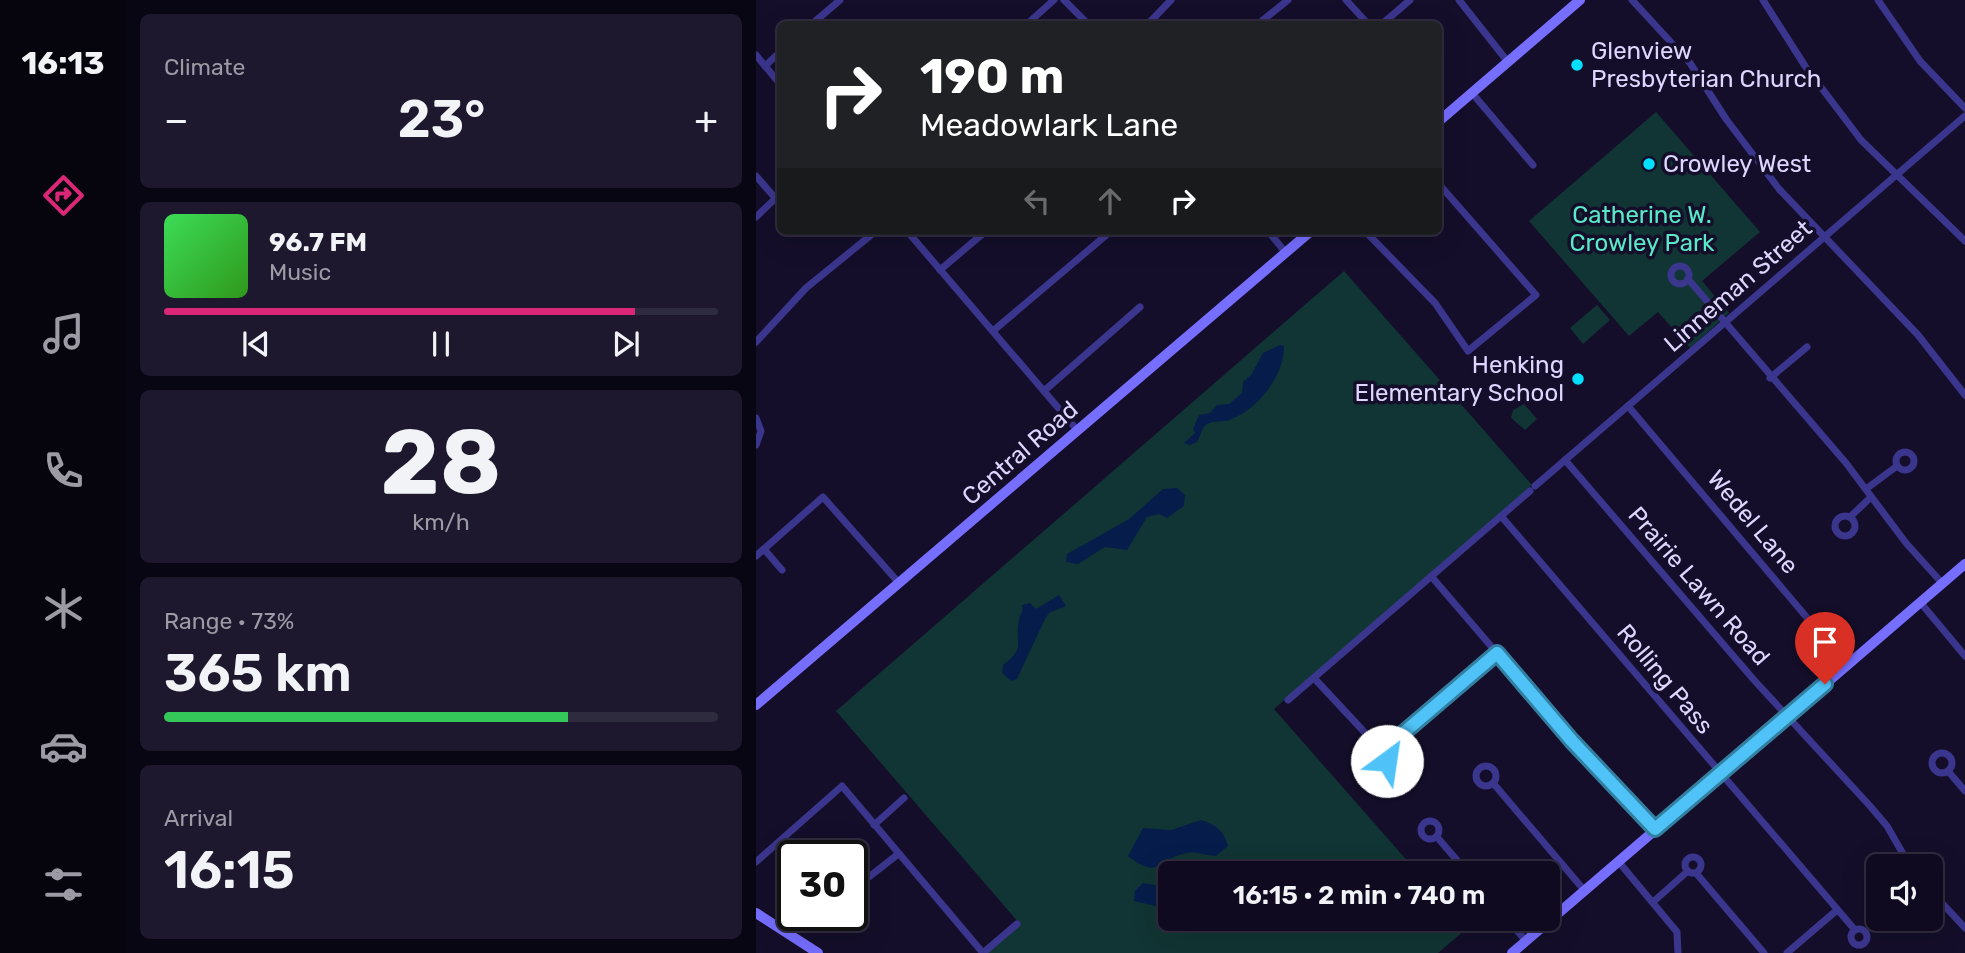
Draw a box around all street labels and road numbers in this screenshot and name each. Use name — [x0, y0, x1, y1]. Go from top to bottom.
street label: Linneman Street — [1659, 214, 1817, 358]
street label: Central Road — [956, 395, 1084, 511]
street label: Wedel Lane — [1702, 465, 1804, 579]
street label: Prairie Lawn Road — [1623, 501, 1775, 671]
street label: Rolling Pass — [1611, 618, 1719, 740]

